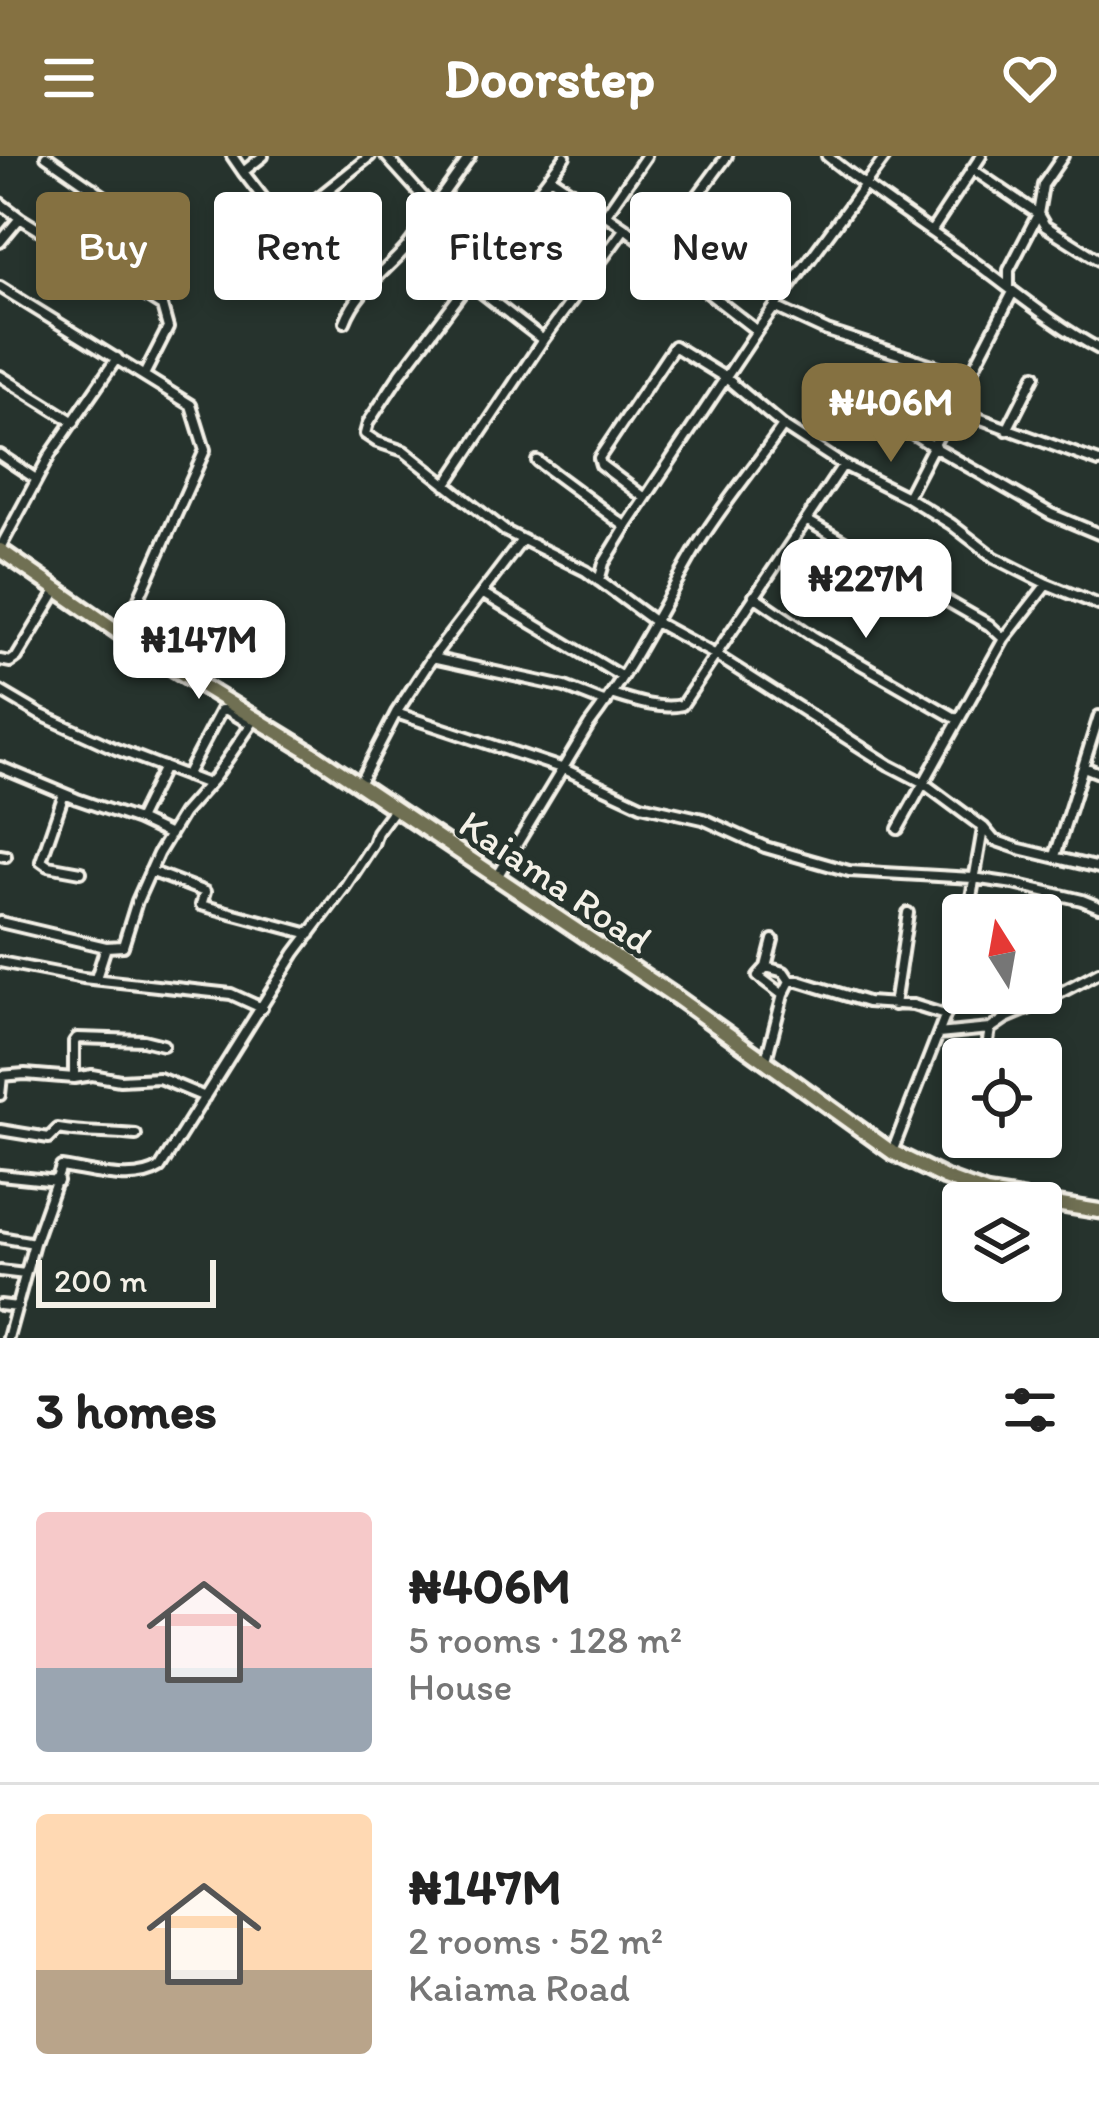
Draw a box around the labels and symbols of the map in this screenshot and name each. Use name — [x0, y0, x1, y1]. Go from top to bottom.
pin: ₦406M — [807, 363, 975, 465]
pin: ₦227M — [782, 539, 950, 641]
pin: ₦147M — [115, 600, 283, 702]
street label: Kaiama Road — [451, 800, 661, 963]
north arrow — [942, 894, 1062, 1014]
scale bar — [36, 1254, 216, 1307]

